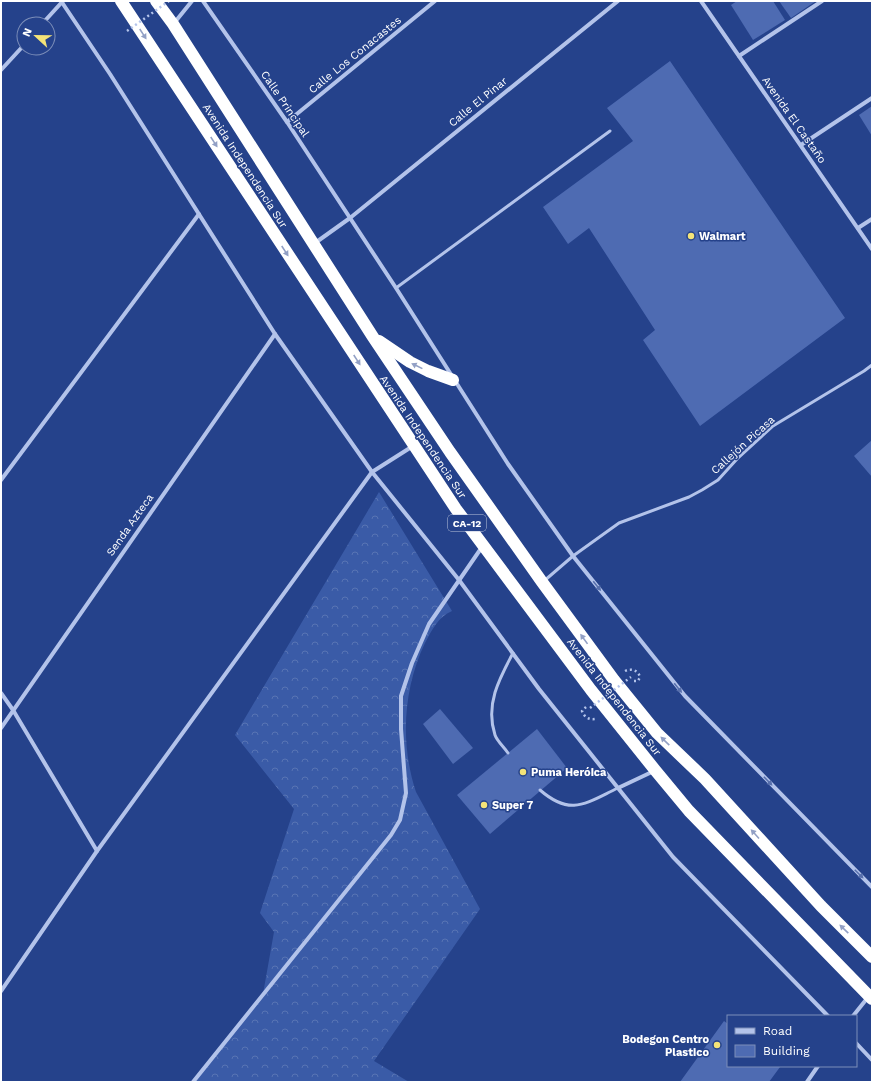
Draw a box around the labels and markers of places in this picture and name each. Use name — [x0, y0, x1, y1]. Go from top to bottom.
place label: Walmart — [699, 230, 746, 243]
marker: Walmart — [686, 231, 696, 241]
place label: Puma Heróica — [531, 766, 607, 779]
marker: Puma Heróica — [518, 767, 528, 777]
place label: Super 7 — [492, 799, 534, 812]
marker: Super 7 — [479, 800, 489, 810]
place label: Bodegon Centro Plastico — [622, 1033, 709, 1059]
marker: Bodegon Centro Plastico — [712, 1040, 722, 1050]

